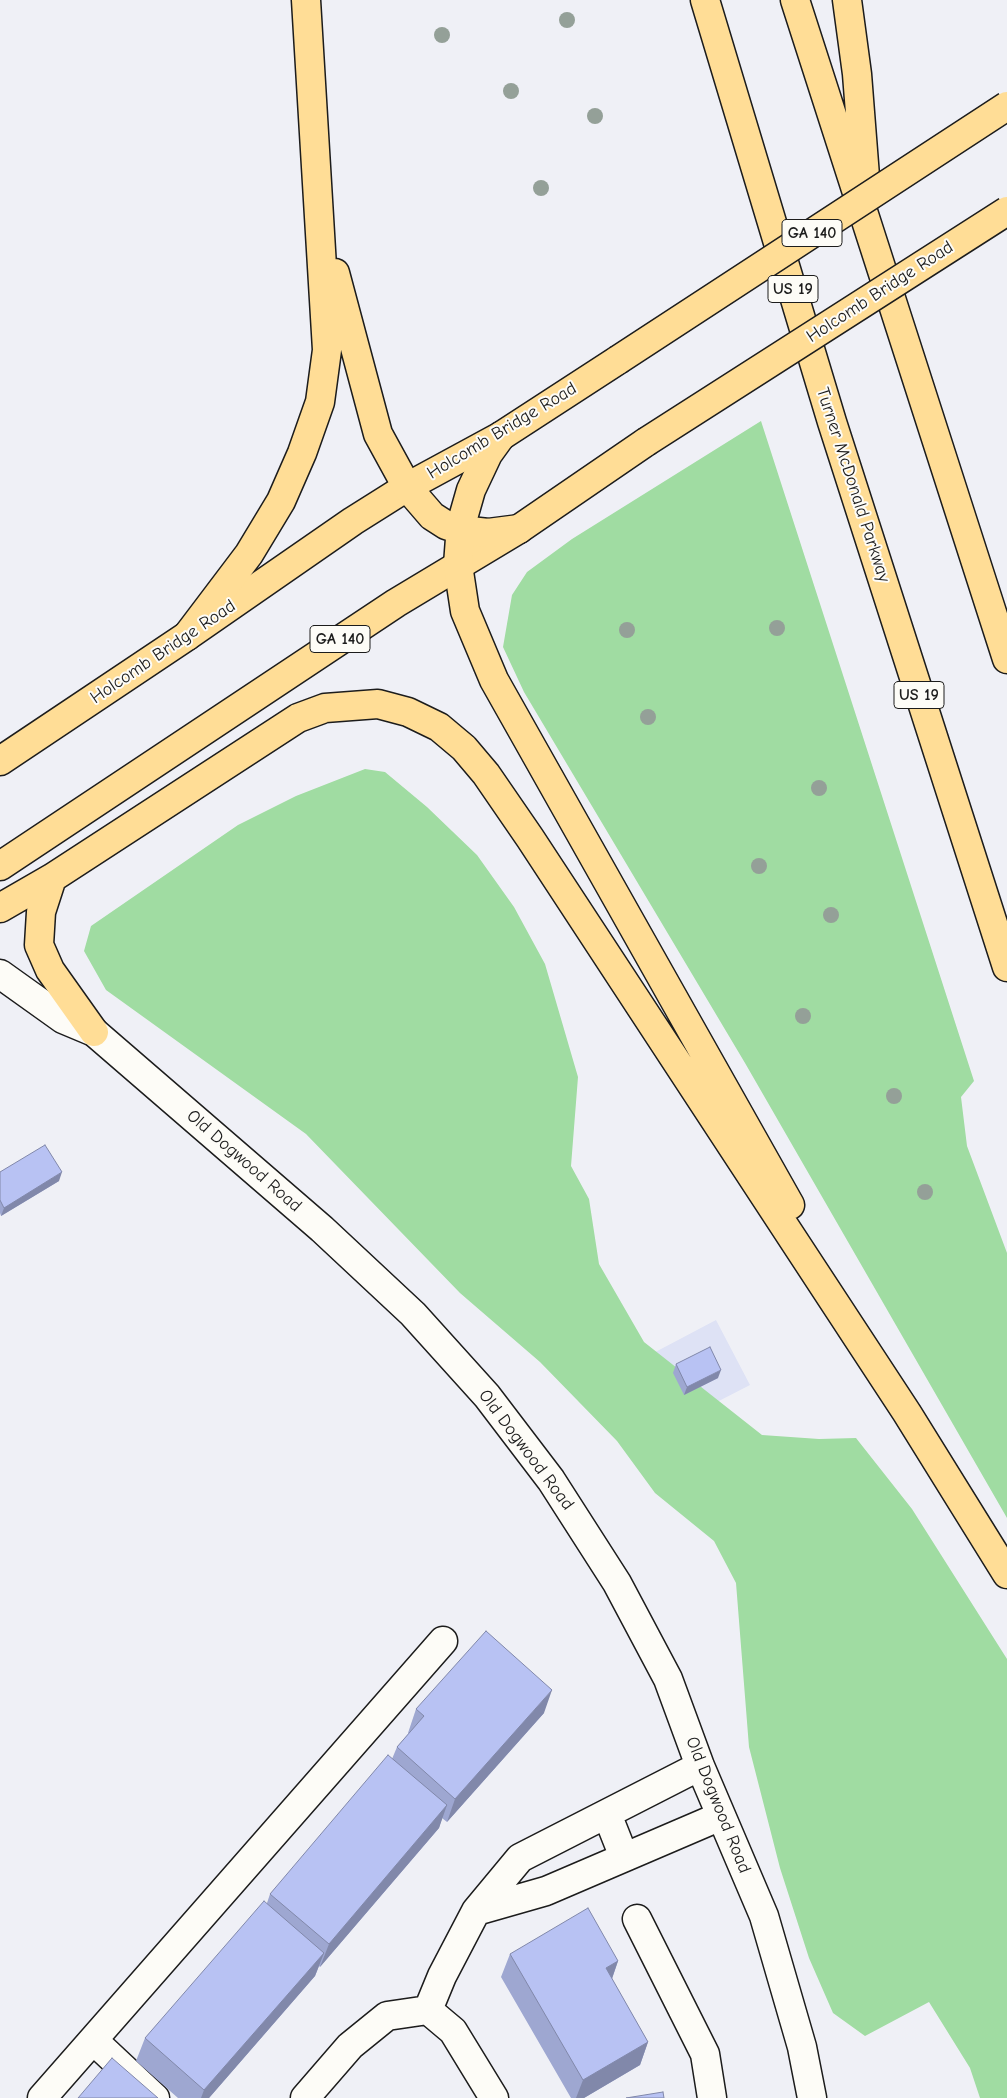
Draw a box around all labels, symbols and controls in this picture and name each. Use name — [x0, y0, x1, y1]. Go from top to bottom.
road number: GA 140 — [782, 220, 842, 247]
street label: Holcomb Bridge Road — [803, 236, 957, 348]
road number: US 19 — [768, 276, 818, 302]
street label: Holcomb Bridge Road — [423, 378, 581, 484]
street label: Turner McDonald Parkway — [811, 385, 895, 585]
street label: Holcomb Bridge Road — [86, 595, 240, 709]
road number: GA 140 — [310, 626, 370, 652]
road number: US 19 — [894, 682, 944, 708]
street label: Old Dogwood Road — [182, 1105, 306, 1217]
street label: Old Dogwood Road — [474, 1385, 578, 1515]
street label: Old Dogwood Road — [681, 1734, 755, 1876]

